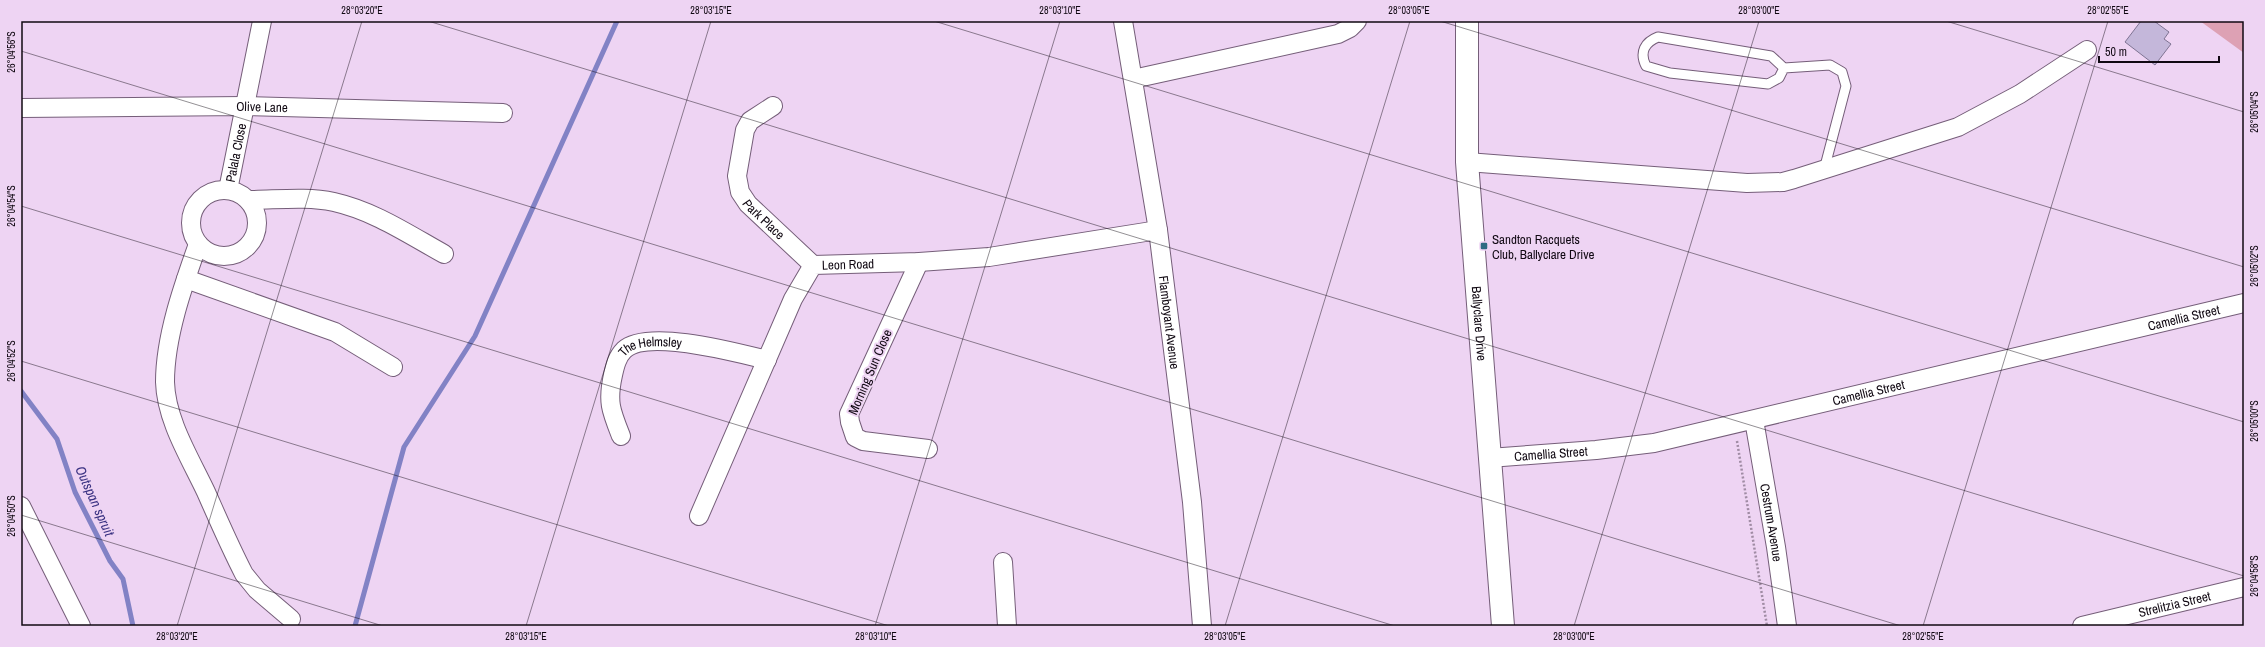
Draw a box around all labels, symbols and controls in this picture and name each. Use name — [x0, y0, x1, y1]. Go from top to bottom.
text: 28°03'20"E — [341, 4, 383, 17]
text: 28°03'15"E — [690, 4, 732, 17]
text: 28°03'10"E — [1039, 4, 1081, 17]
text: 28°03'05"E — [1388, 4, 1430, 17]
text: 28°03'00"E — [1738, 4, 1780, 17]
text: 28°02'55"E — [2087, 4, 2129, 17]
text: 26°04'56"S — [5, 31, 18, 73]
scale bar — [2099, 38, 2219, 64]
text: 50 m — [2105, 44, 2127, 60]
text: 26°05'04"S — [2248, 91, 2261, 133]
street label: Olive Lane — [236, 97, 288, 116]
street label: Palala Close — [221, 122, 250, 184]
text: 26°04'54"S — [5, 185, 18, 227]
street label: Park Place — [739, 196, 789, 243]
place label: Sandton Racquets Club, Ballyclare Drive — [1492, 231, 1595, 263]
marker: Sandton Racquets Club, Ballyclare Drive — [1479, 241, 1489, 251]
text: 26°05'02"S — [2248, 245, 2261, 287]
street label: Leon Road — [822, 255, 874, 273]
street label: Flamboyant Avenue — [1155, 275, 1184, 370]
street label: Ballyclare Drive — [1468, 286, 1491, 362]
street label: Camellia Street — [2146, 301, 2221, 334]
street label: Morning Sun Close — [844, 327, 896, 417]
street label: The Helmsley — [614, 333, 683, 360]
text: 26°04'52"S — [5, 340, 18, 382]
street label: Camellia Street — [1831, 375, 1906, 409]
text: 26°05'00"S — [2248, 400, 2261, 442]
street label: Camellia Street — [1513, 442, 1588, 465]
water label: Outspan spruit — [71, 463, 119, 540]
street label: Cestrum Avenue — [1757, 482, 1786, 563]
text: 26°04'50"S — [5, 495, 18, 537]
text: 26°04'58"S — [2248, 555, 2261, 597]
street label: Strelitzia Street — [2137, 587, 2212, 621]
text: 28°03'20"E — [156, 630, 198, 643]
text: 28°03'15"E — [505, 630, 547, 643]
text: 28°03'10"E — [855, 630, 897, 643]
text: 28°03'05"E — [1204, 630, 1246, 643]
text: 28°03'00"E — [1553, 630, 1595, 643]
text: 28°02'55"E — [1902, 630, 1944, 643]

